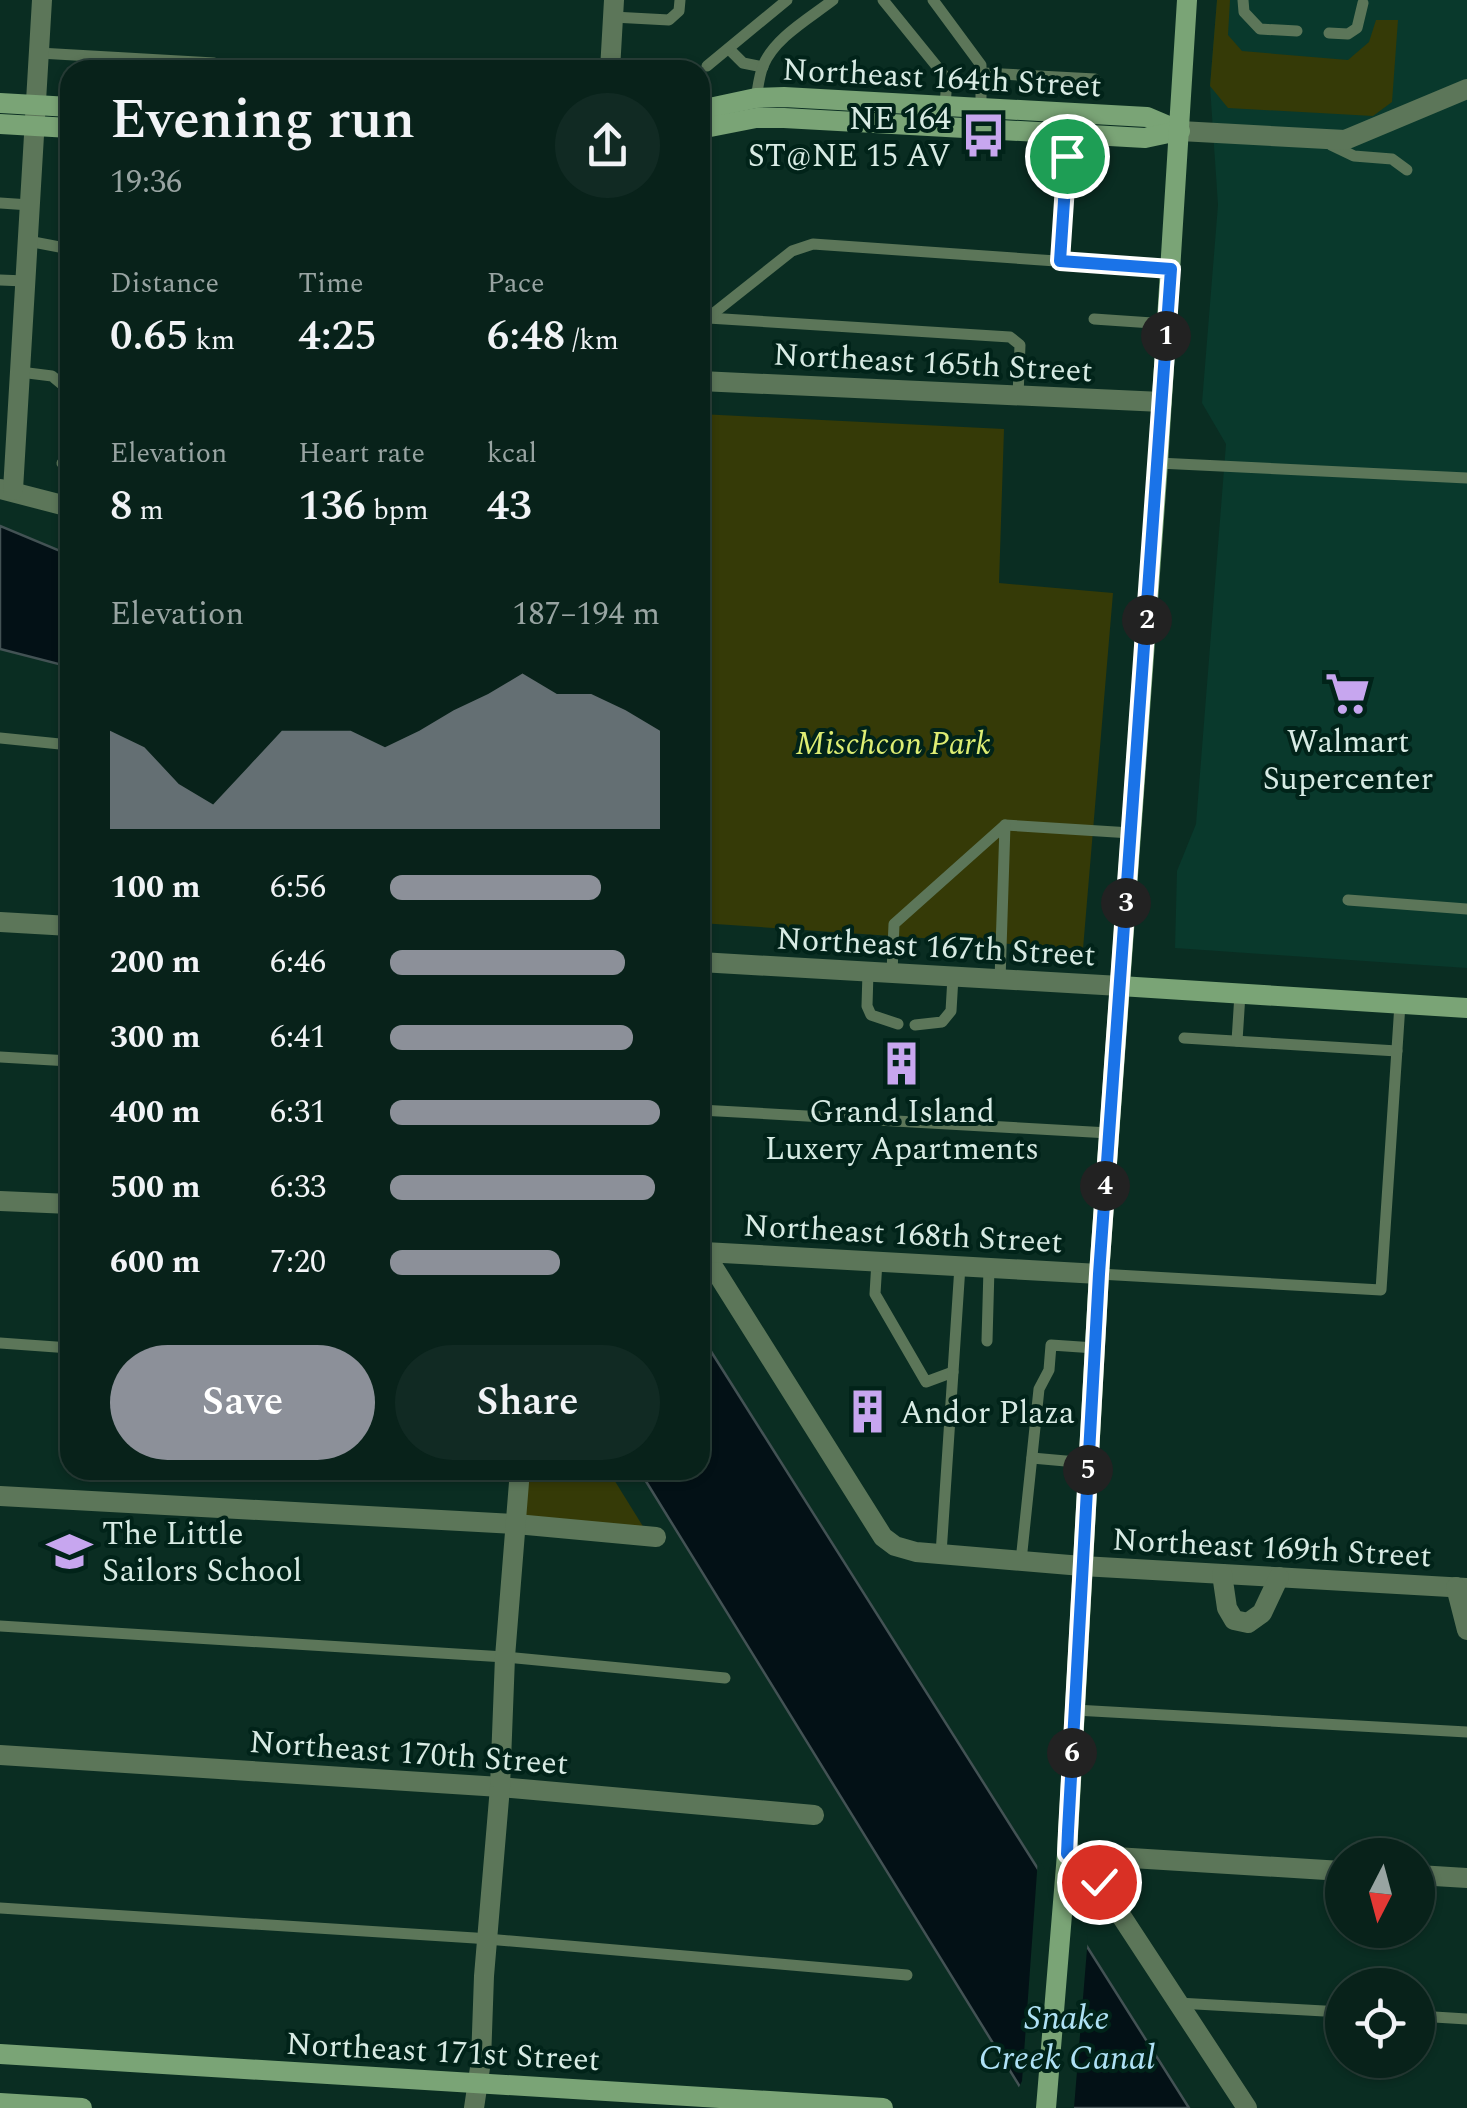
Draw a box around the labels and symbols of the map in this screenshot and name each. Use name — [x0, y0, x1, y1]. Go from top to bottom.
street label: Northeast 164th Street — [781, 46, 1103, 111]
place label: NE 164 ST@NE 15 AV — [748, 95, 951, 181]
bus stop icon: NE 164 ST@NE 15 AV — [960, 112, 1008, 160]
pin — [1025, 114, 1110, 199]
pin: 1 — [1141, 311, 1191, 361]
street label: Northeast 165th Street — [772, 331, 1094, 396]
pin: 2 — [1122, 595, 1172, 645]
supermarket icon: Walmart Supercenter — [1324, 669, 1372, 717]
place label: Walmart Supercenter — [1263, 718, 1433, 804]
park label: Mischcon Park — [795, 720, 991, 769]
pin: 3 — [1101, 878, 1151, 928]
street label: Northeast 167th Street — [775, 915, 1097, 980]
building icon: Grand Island Luxery Apartments — [878, 1039, 926, 1087]
place label: Grand Island Luxery Apartments — [765, 1088, 1039, 1174]
pin: 4 — [1080, 1161, 1130, 1211]
street label: Northeast 168th Street — [742, 1202, 1064, 1267]
building icon: Andor Plaza — [843, 1388, 891, 1436]
place label: Andor Plaza — [900, 1389, 1075, 1438]
pin: 5 — [1063, 1445, 1113, 1495]
place label: The Little Sailors School — [102, 1510, 302, 1596]
street label: Northeast 169th Street — [1111, 1516, 1433, 1581]
school or university icon: The Little Sailors School — [45, 1527, 93, 1575]
street label: Northeast 170th Street — [248, 1718, 570, 1789]
pin: 6 — [1047, 1728, 1097, 1778]
north arrow — [1325, 1838, 1435, 1948]
pin — [1057, 1840, 1142, 1925]
water label: Snake Creek Canal — [979, 1992, 1155, 2085]
street label: Northeast 171st Street — [285, 2020, 601, 2085]

